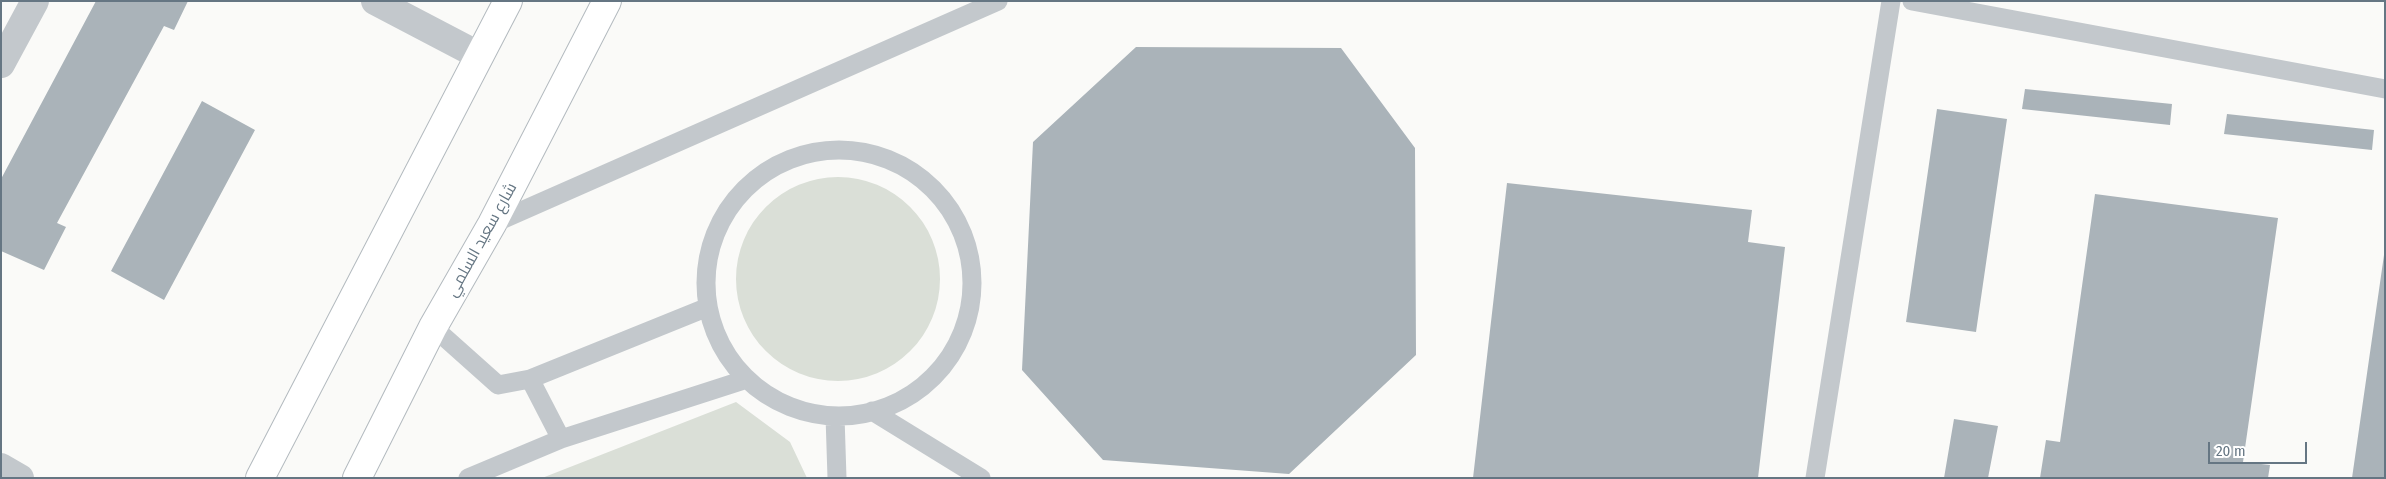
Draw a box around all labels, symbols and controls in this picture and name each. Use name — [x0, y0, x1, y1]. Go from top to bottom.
street label: شارع سعيد السلمي — [443, 180, 521, 300]
scale bar — [2211, 432, 2310, 464]
text: 20 m — [2216, 442, 2246, 460]

